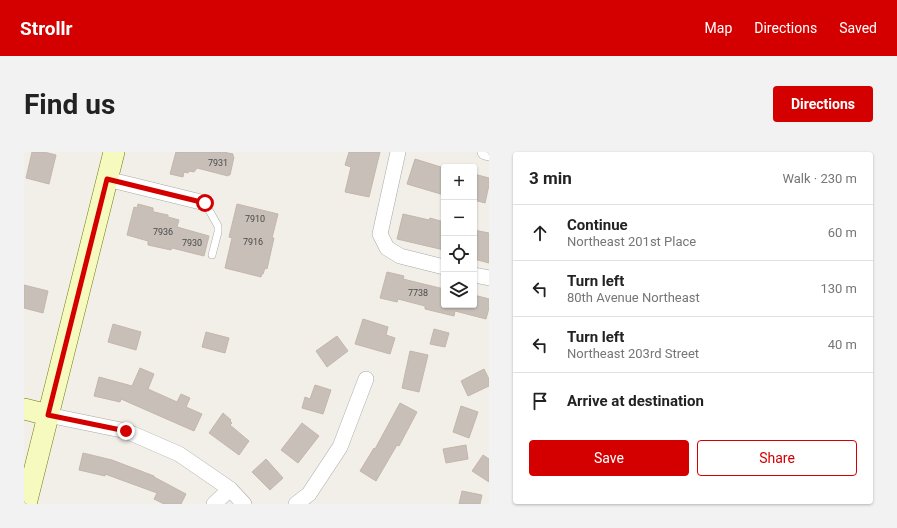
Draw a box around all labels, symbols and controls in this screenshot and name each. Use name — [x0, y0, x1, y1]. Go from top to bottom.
text: Strollr — [20, 17, 73, 40]
text: Map — [705, 20, 732, 36]
text: Directions — [754, 20, 817, 36]
text: Saved — [839, 20, 877, 36]
button: Directions — [773, 86, 873, 122]
text: Find us — [24, 88, 115, 121]
house number: 7931 — [208, 158, 228, 168]
map controls — [441, 164, 477, 308]
button: + — [441, 164, 477, 200]
text: 3 min — [529, 168, 572, 188]
text: Walk · 230 m — [782, 171, 857, 186]
route start — [196, 194, 214, 212]
button: − — [441, 200, 477, 236]
house number: 7910 — [245, 214, 265, 224]
text: Continue — [567, 216, 628, 234]
icon: ahead — [529, 222, 551, 244]
text: 60 m — [828, 225, 857, 240]
house number: 7936 — [153, 227, 173, 237]
text: Northeast 201st Place — [567, 234, 696, 249]
button: locate — [441, 236, 477, 272]
house number: 7916 — [243, 237, 263, 247]
house number: 7930 — [182, 238, 202, 248]
button: layers — [441, 272, 477, 308]
text: Turn left — [567, 272, 624, 290]
icon: left — [529, 278, 551, 300]
text: 130 m — [820, 281, 857, 296]
house number: 7738 — [408, 288, 428, 298]
text: 80th Avenue Northeast — [567, 290, 700, 305]
text: Turn left — [567, 328, 624, 346]
icon: left — [529, 334, 551, 356]
text: 40 m — [828, 337, 857, 352]
text: Northeast 203rd Street — [567, 346, 699, 361]
icon: arrive — [529, 390, 551, 412]
text: Arrive at destination — [567, 392, 704, 410]
route end — [117, 422, 135, 440]
button: Save — [529, 440, 689, 476]
button: Share — [697, 440, 857, 476]

